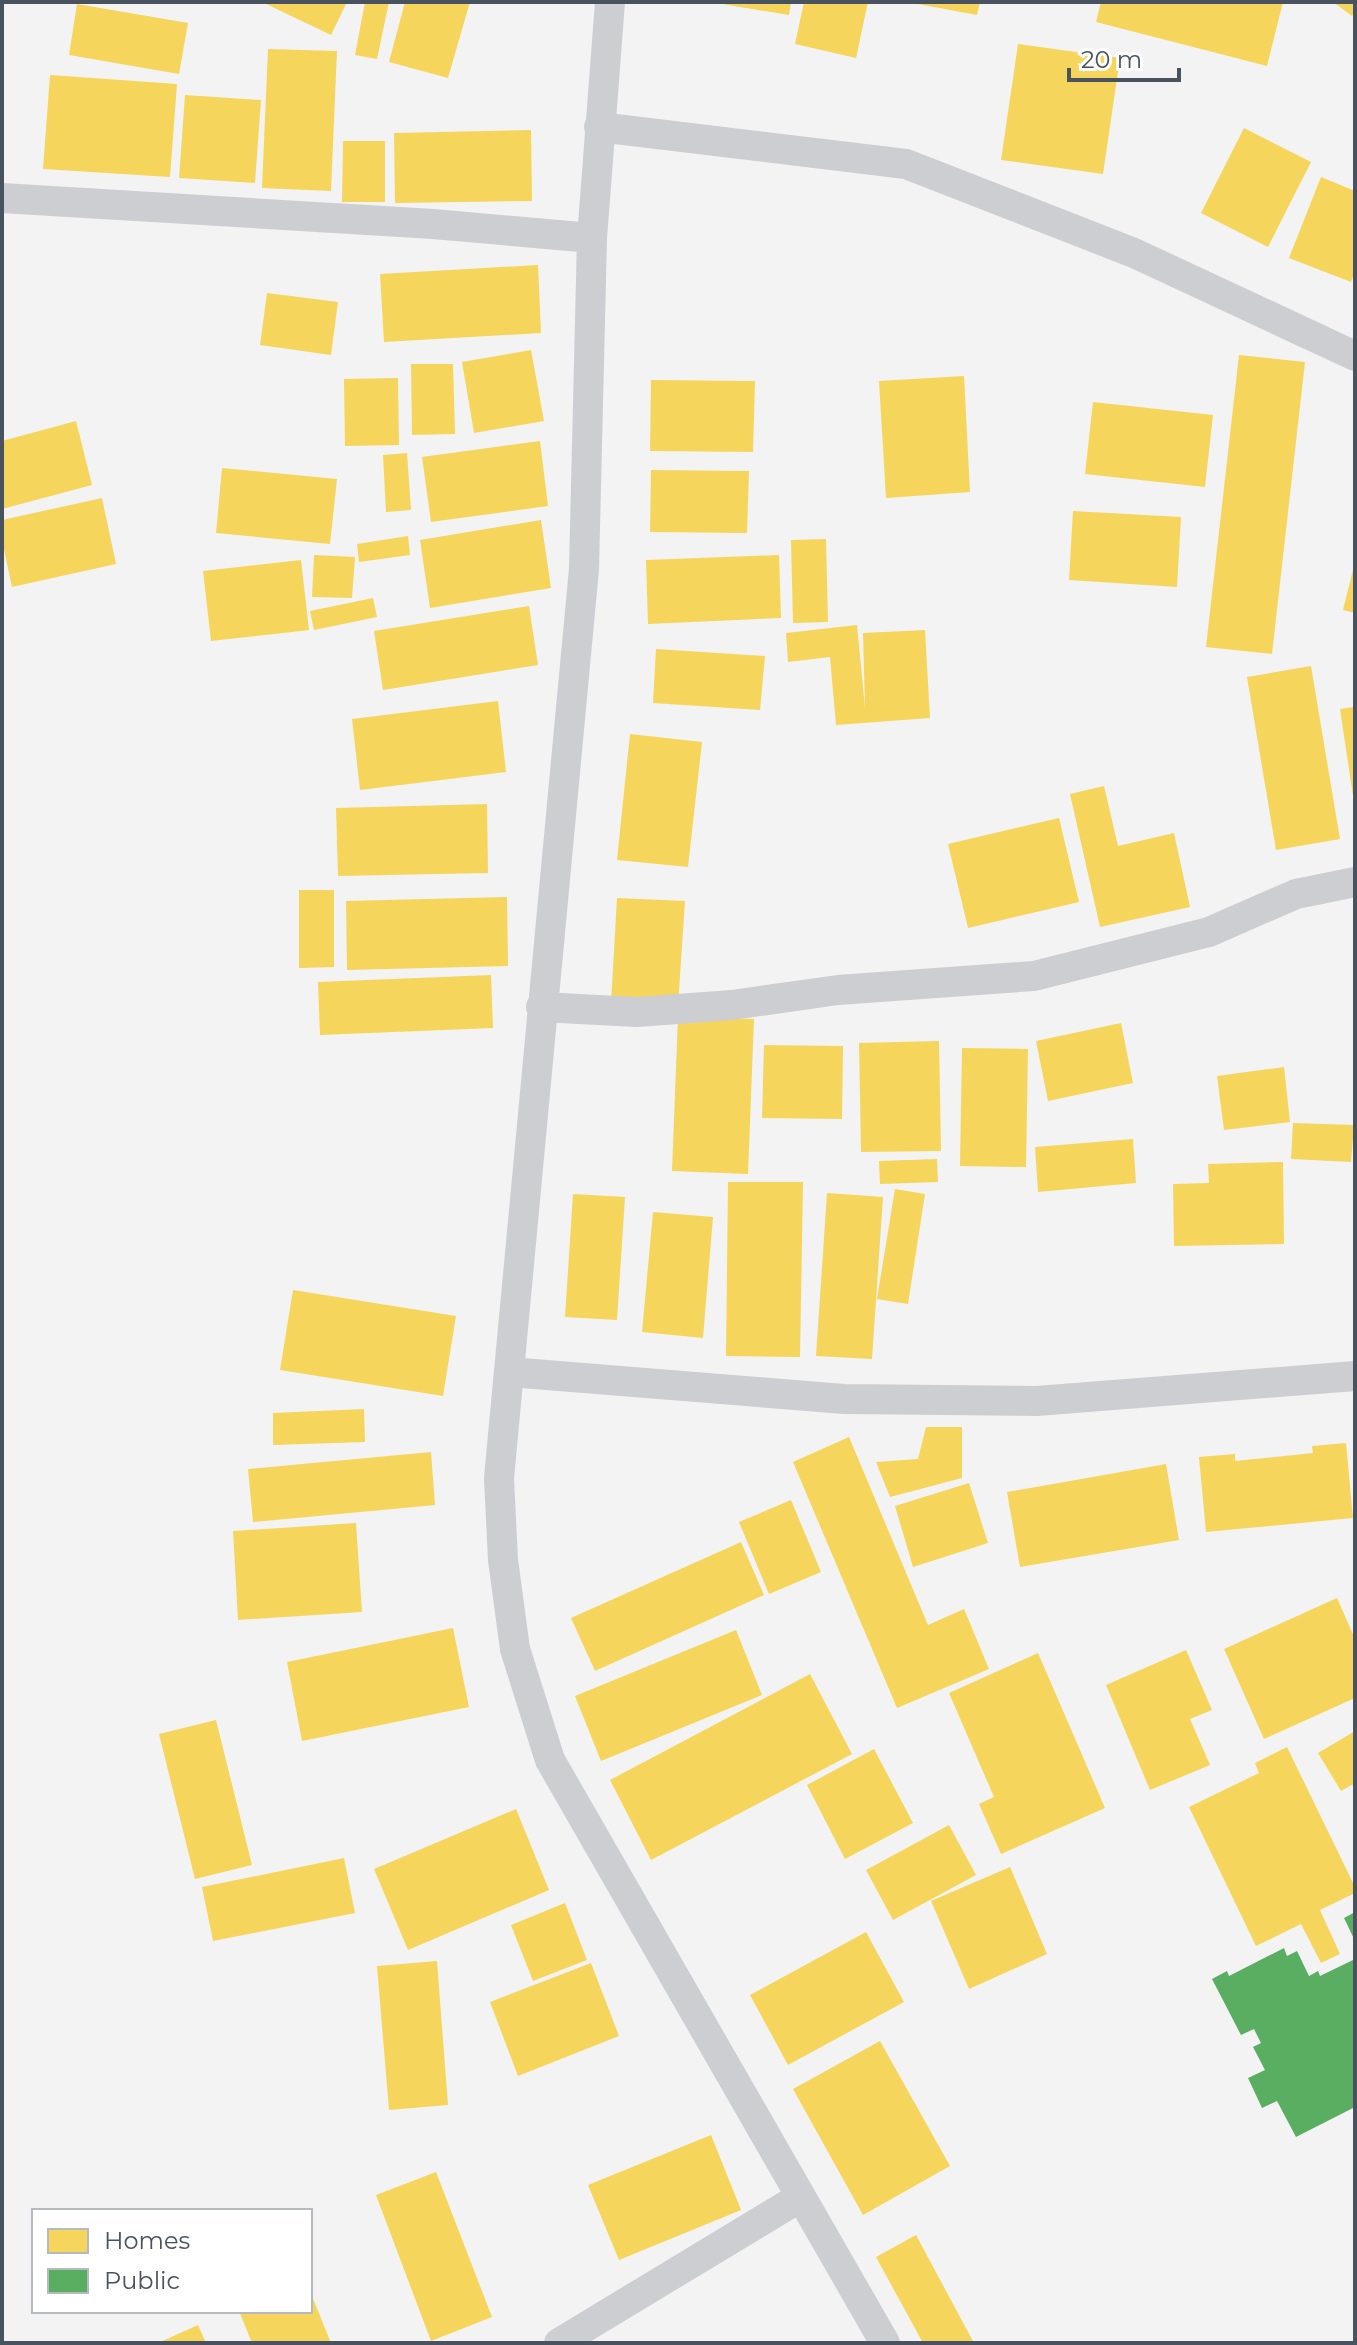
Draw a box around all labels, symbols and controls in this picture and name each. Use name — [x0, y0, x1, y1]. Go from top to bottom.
scale bar — [1069, 32, 1179, 82]
text: 20 m — [1081, 45, 1142, 74]
legend — [32, 2209, 312, 2313]
text: Homes — [104, 2226, 190, 2255]
text: Public — [104, 2266, 180, 2295]

